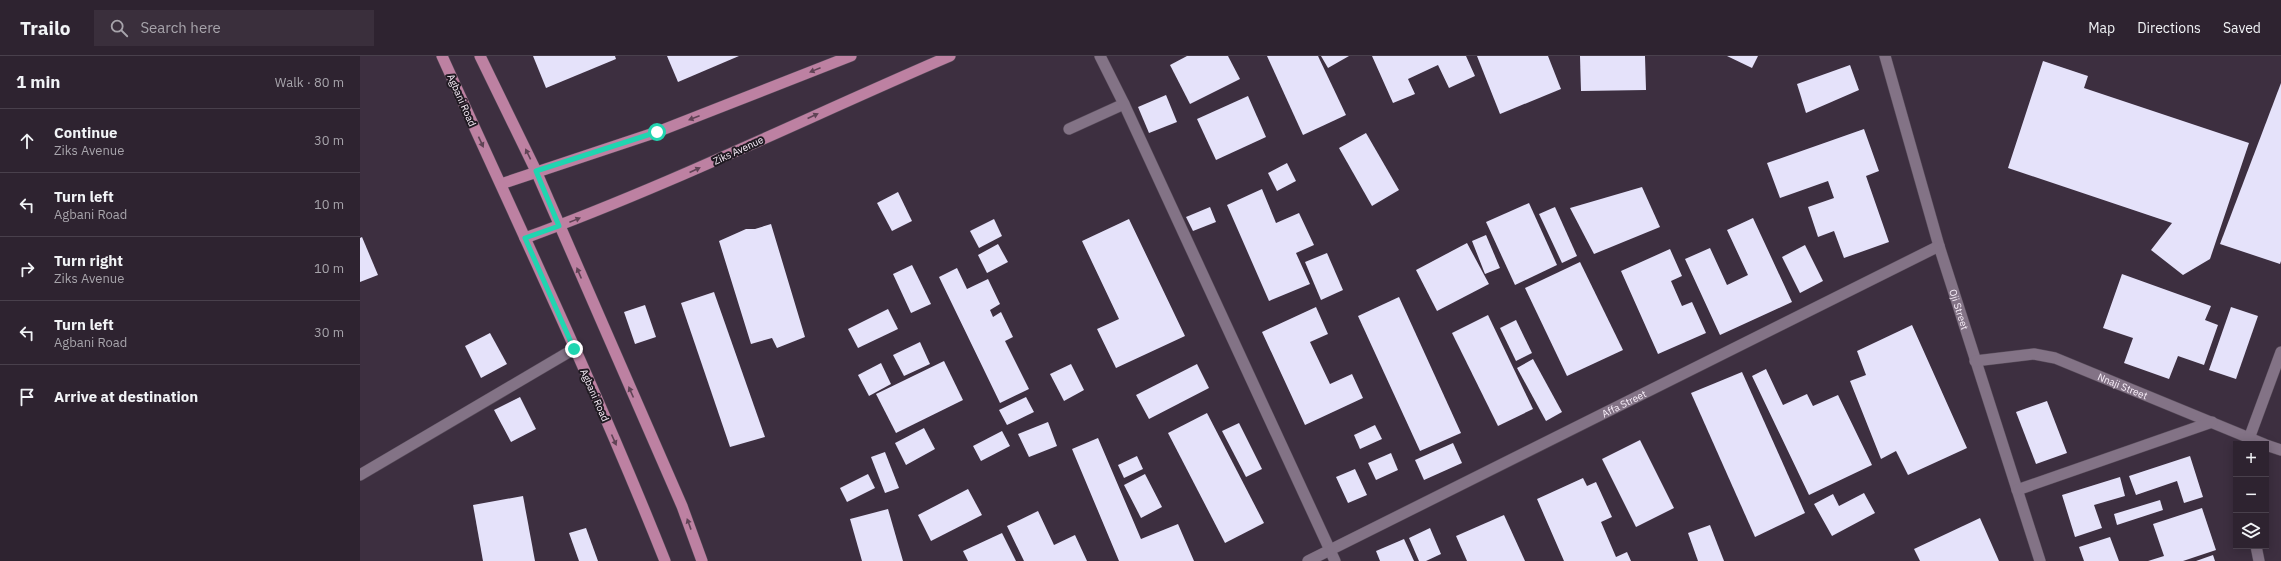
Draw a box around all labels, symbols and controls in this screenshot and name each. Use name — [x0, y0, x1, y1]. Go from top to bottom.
search box — [94, 10, 374, 46]
text: Trailo — [20, 16, 70, 40]
icon: search — [108, 17, 130, 39]
text: Search here — [140, 18, 221, 37]
text: Map — [2088, 19, 2115, 37]
text: Directions — [2137, 19, 2201, 37]
text: Saved — [2223, 19, 2261, 37]
one-way arrow — [808, 68, 820, 74]
text: 1 min — [16, 71, 60, 93]
street label: Agbani Road — [444, 72, 479, 129]
text: Walk · 80 m — [275, 74, 344, 91]
one-way arrow — [807, 113, 818, 119]
one-way arrow — [687, 115, 699, 121]
text: Continue — [54, 123, 118, 142]
route start — [648, 123, 666, 141]
icon: ahead — [16, 130, 38, 152]
text: 30 m — [314, 132, 344, 149]
street label: Ziks Avenue — [711, 133, 766, 168]
one-way arrow — [478, 137, 484, 148]
text: Ziks Avenue — [54, 142, 124, 159]
one-way arrow — [525, 148, 531, 160]
one-way arrow — [689, 167, 700, 173]
text: Turn left — [54, 187, 114, 206]
icon: left — [16, 194, 38, 216]
text: 10 m — [314, 196, 344, 213]
text: Agbani Road — [54, 206, 127, 223]
one-way arrow — [569, 216, 581, 222]
text: Turn right — [54, 251, 123, 270]
icon: right — [16, 258, 38, 280]
text: 10 m — [314, 260, 344, 277]
one-way arrow — [576, 268, 582, 279]
text: Ziks Avenue — [54, 270, 124, 287]
street label: Oji Street — [1946, 288, 1972, 332]
text: Turn left — [54, 315, 114, 334]
icon: left — [16, 322, 38, 344]
text: 30 m — [314, 324, 344, 341]
text: Agbani Road — [54, 334, 127, 351]
route end — [565, 340, 583, 358]
street label: Agbani Road — [577, 367, 612, 424]
street label: Nnaji Street — [2096, 370, 2150, 403]
icon: arrive — [16, 386, 38, 408]
one-way arrow — [628, 386, 634, 398]
text: Arrive at destination — [54, 387, 198, 406]
street label: Affa Street — [1600, 387, 1649, 420]
one-way arrow — [611, 434, 618, 446]
map controls — [2233, 441, 2269, 549]
button: + — [2233, 441, 2269, 477]
button: − — [2233, 477, 2269, 513]
button: layers — [2233, 513, 2269, 549]
one-way arrow — [685, 518, 691, 530]

